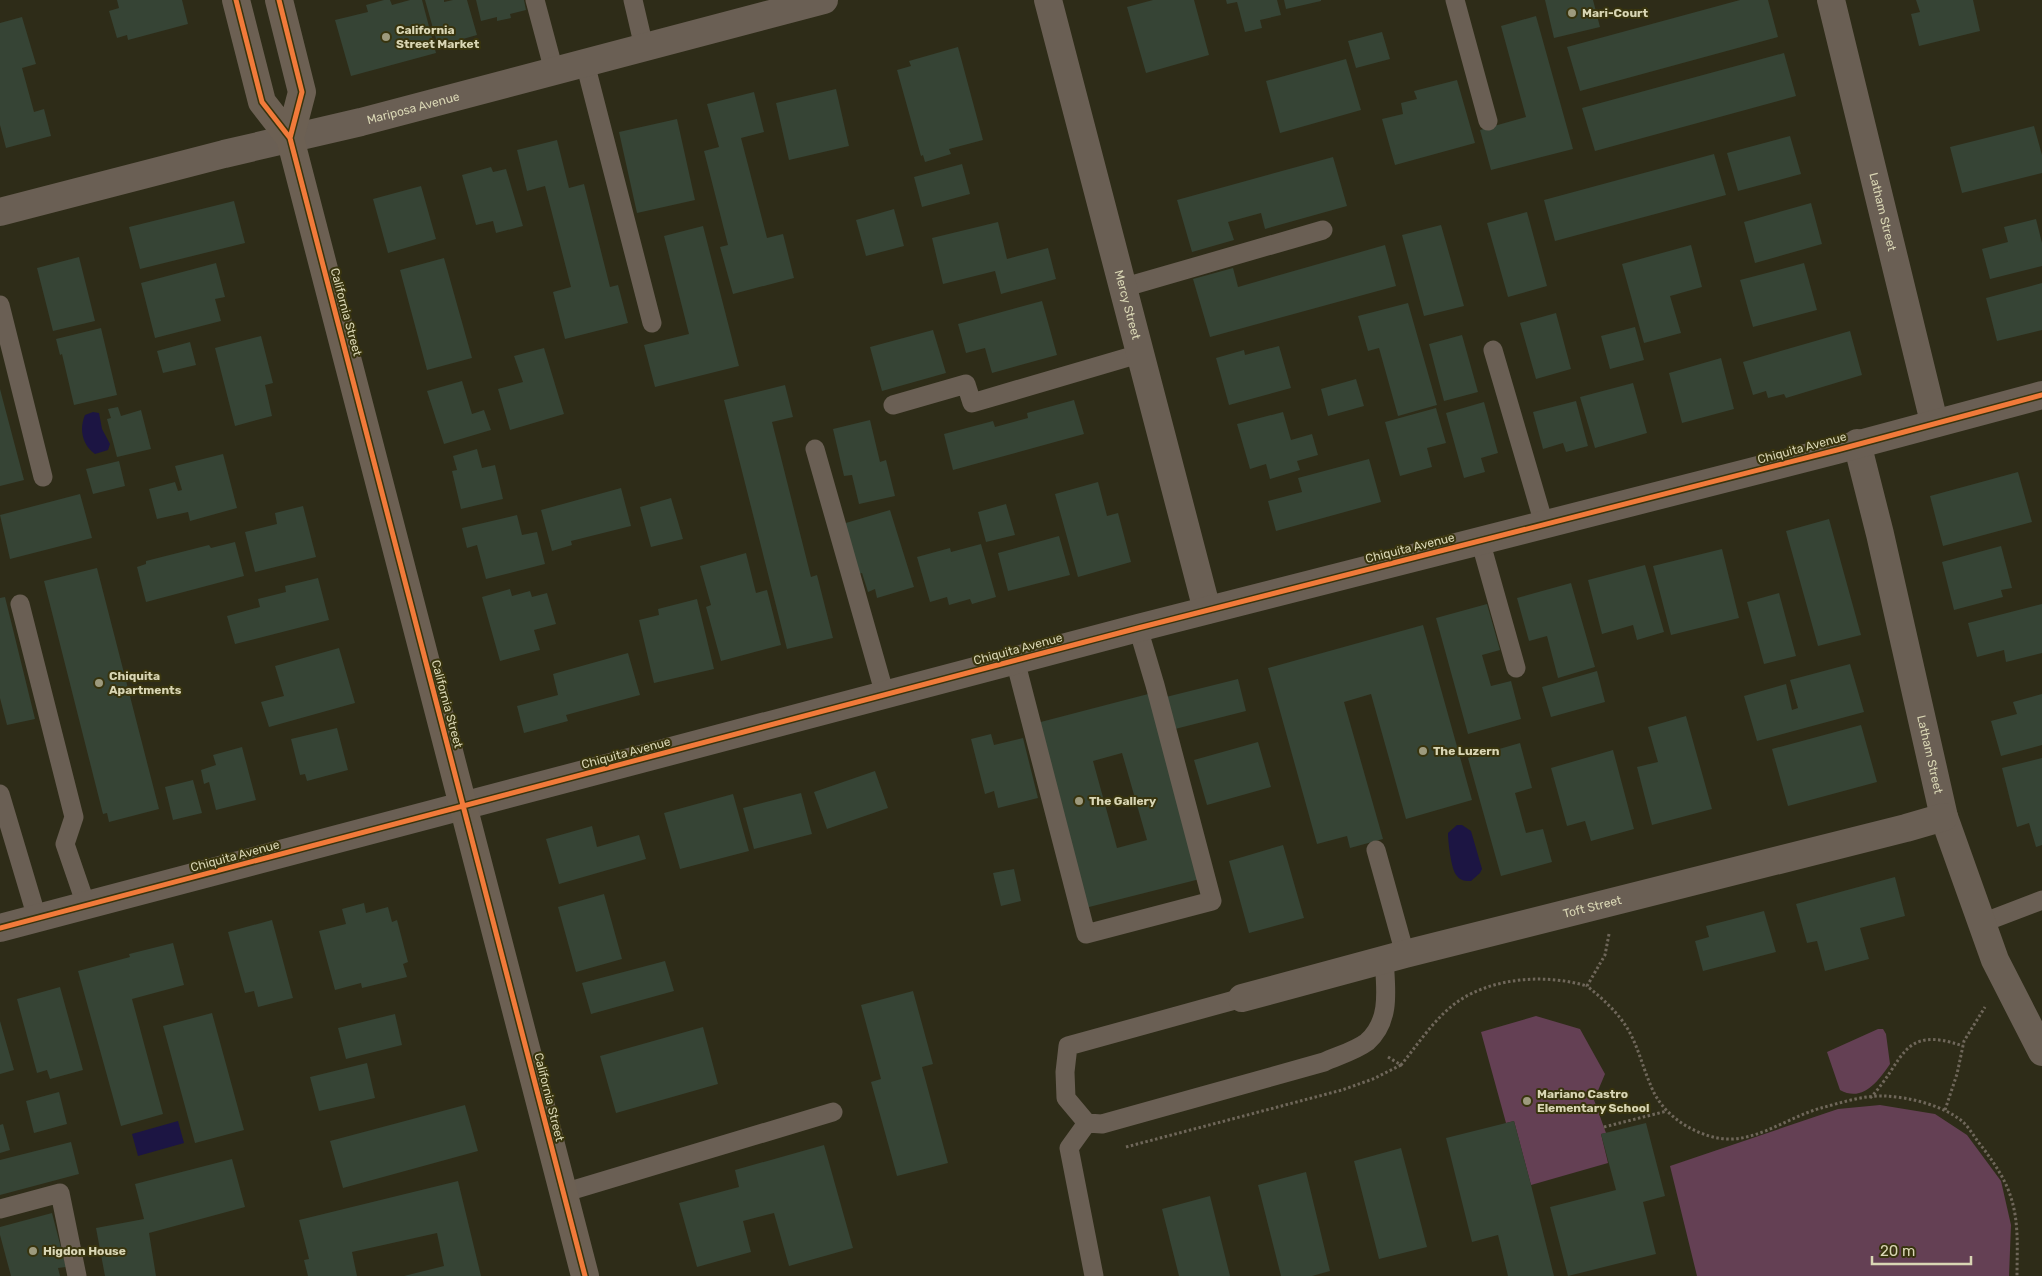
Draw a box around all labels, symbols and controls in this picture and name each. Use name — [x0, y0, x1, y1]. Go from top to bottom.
place label: Mari-Court — [1582, 6, 1649, 20]
marker: Mari-Court — [1566, 7, 1578, 19]
place label: California Street Market — [396, 23, 480, 51]
marker: California Street Market — [380, 31, 392, 43]
street label: Mariposa Avenue — [365, 89, 461, 127]
street label: Latham Street — [1866, 171, 1899, 253]
street label: California Street — [327, 266, 365, 358]
street label: Mercy Street — [1112, 269, 1143, 341]
street label: Chiquita Avenue — [1756, 429, 1848, 467]
street label: Chiquita Avenue — [1364, 530, 1456, 566]
street label: Chiquita Avenue — [972, 630, 1064, 668]
street label: California Street — [428, 658, 466, 750]
place label: Chiquita Apartments — [109, 669, 182, 697]
marker: Chiquita Apartments — [93, 677, 105, 689]
street label: Latham Street — [1914, 714, 1946, 796]
street label: Chiquita Avenue — [580, 734, 672, 772]
place label: The Luzern — [1433, 744, 1500, 758]
marker: The Luzern — [1417, 745, 1429, 757]
place label: The Gallery — [1089, 794, 1156, 808]
marker: The Gallery — [1073, 795, 1085, 807]
street label: Chiquita Avenue — [189, 837, 281, 875]
street label: Toft Street — [1562, 893, 1623, 921]
street label: California Street — [531, 1051, 567, 1143]
place label: Mariano Castro Elementary School — [1537, 1087, 1649, 1115]
marker: Mariano Castro Elementary School — [1521, 1095, 1533, 1107]
scale bar — [1872, 1234, 1971, 1266]
text: 20 m — [1880, 1242, 1915, 1260]
place label: Higdon House — [43, 1244, 126, 1258]
marker: Higdon House — [27, 1245, 39, 1257]

